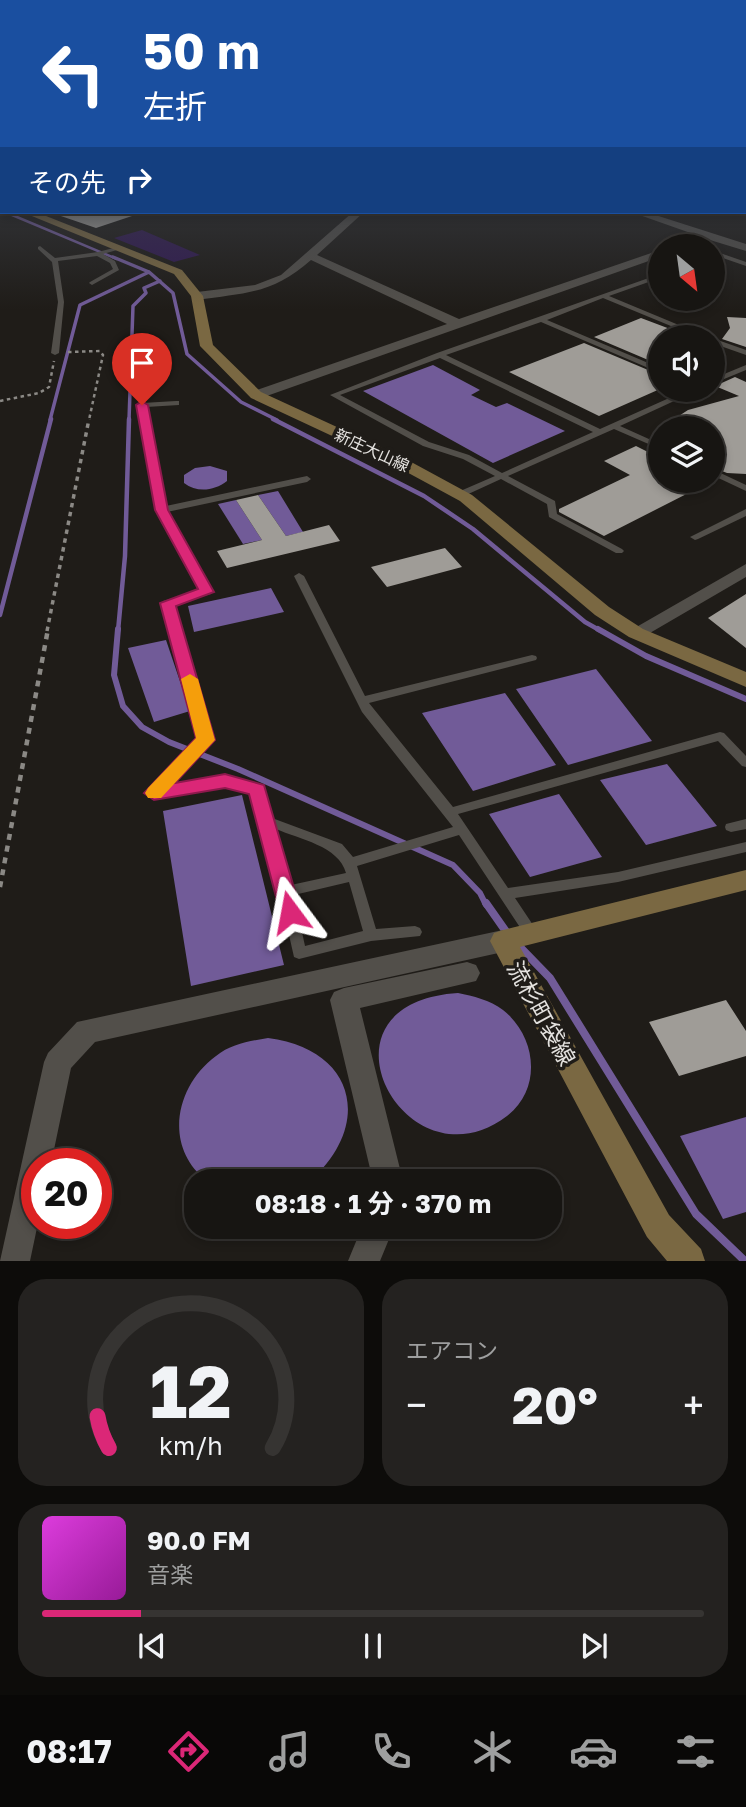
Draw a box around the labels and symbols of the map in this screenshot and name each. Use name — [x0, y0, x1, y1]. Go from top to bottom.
north arrow — [648, 234, 724, 312]
pin — [112, 333, 172, 405]
street label: 新庄大山線 — [332, 424, 412, 476]
position arrow — [253, 875, 327, 949]
street label: 流杉町袋線 — [502, 956, 582, 1070]
speed limit sign: 20 — [21, 1148, 112, 1239]

